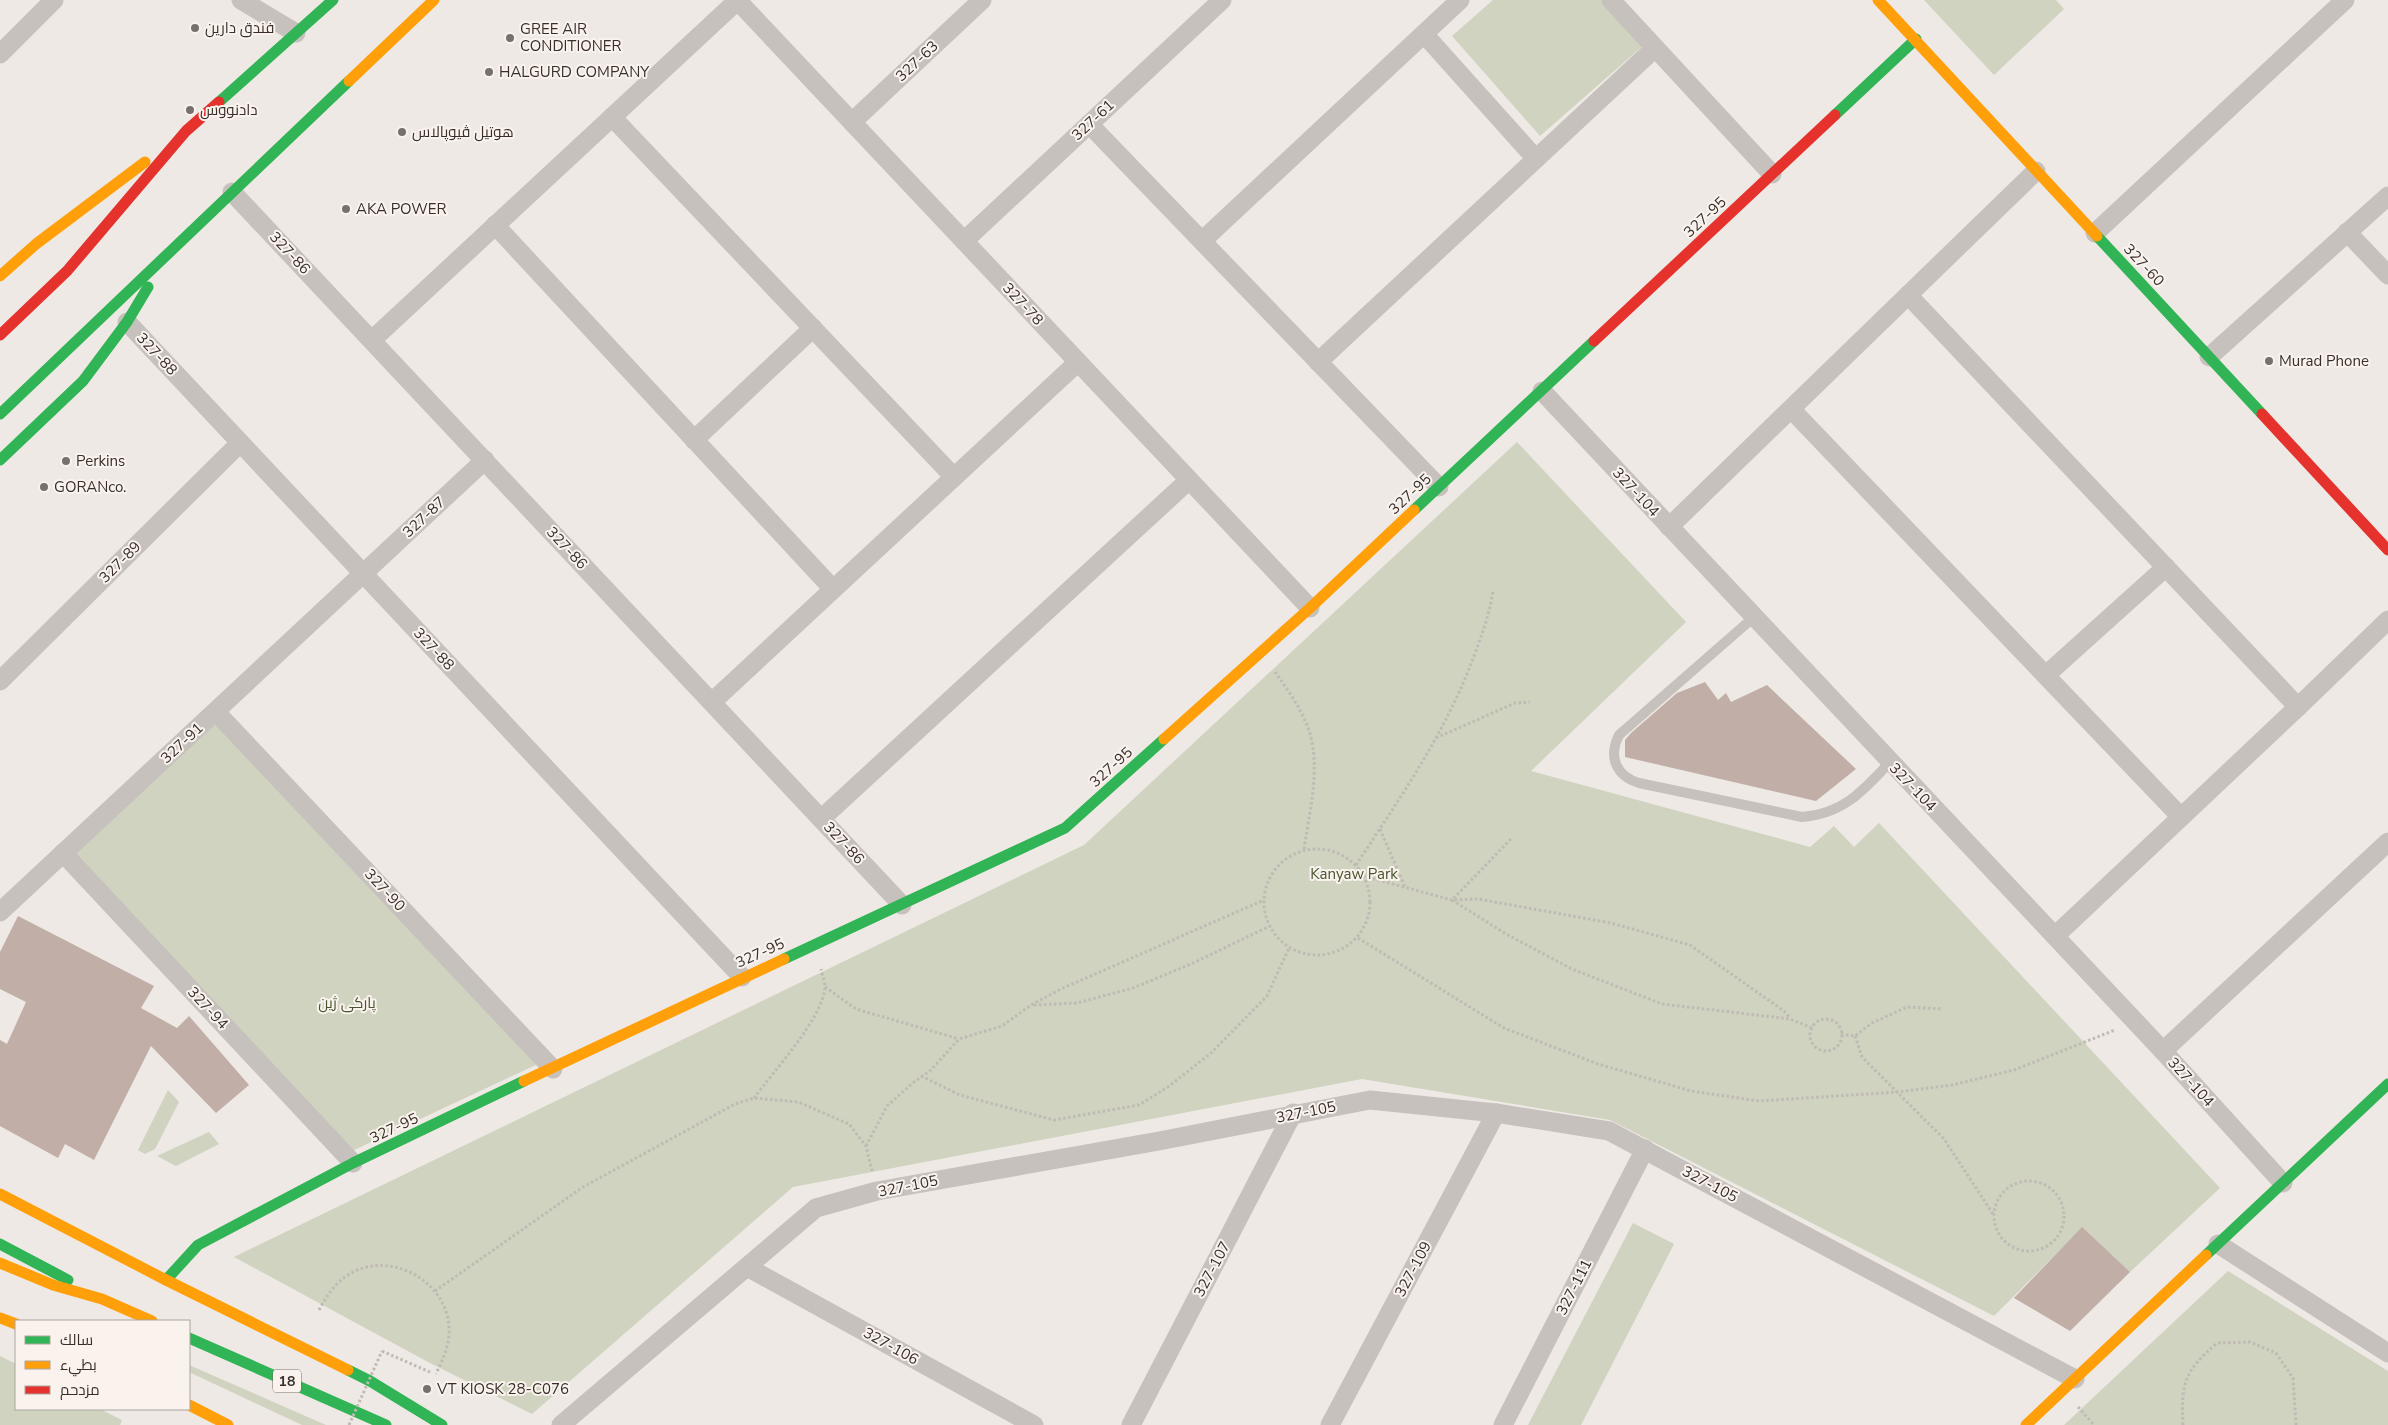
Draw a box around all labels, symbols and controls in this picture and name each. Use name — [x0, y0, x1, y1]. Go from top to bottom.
place label: فندق دارين — [205, 18, 274, 38]
place label: GREE AIR CONDITIONER — [520, 19, 622, 56]
marker: فندق دارين — [189, 22, 201, 34]
marker: GREE AIR CONDITIONER — [504, 32, 516, 44]
street label: 327-63 — [891, 36, 943, 86]
place label: HALGURD COMPANY — [499, 62, 650, 82]
marker: HALGURD COMPANY — [483, 66, 495, 78]
street label: 327-61 — [1067, 95, 1119, 145]
place label: دادنووس — [200, 100, 258, 120]
marker: دادنووس — [184, 104, 196, 116]
place label: هوتیل ڤیوپالاس — [412, 122, 514, 142]
marker: هوتیل ڤیوپالاس — [396, 126, 408, 138]
street label: 327-95 — [1679, 192, 1731, 242]
place label: AKA POWER — [356, 199, 447, 219]
marker: AKA POWER — [340, 203, 352, 215]
street label: 327-86 — [265, 227, 315, 279]
street label: 327-60 — [2119, 239, 2169, 291]
street label: 327-78 — [998, 278, 1048, 330]
street label: 327-88 — [132, 328, 182, 380]
place label: Murad Phone — [2279, 351, 2369, 371]
marker: Murad Phone — [2263, 355, 2275, 367]
place label: Perkins — [76, 451, 125, 471]
marker: Perkins — [60, 455, 72, 467]
street label: 327-104 — [1608, 463, 1664, 521]
street label: 327-95 — [1384, 469, 1436, 519]
place label: GORANco. — [54, 477, 127, 497]
marker: GORANco. — [38, 481, 50, 493]
street label: 327-87 — [398, 492, 450, 542]
street label: 327-86 — [542, 522, 592, 574]
street label: 327-89 — [95, 537, 145, 587]
street label: 327-88 — [409, 623, 459, 675]
street label: 327-91 — [156, 718, 208, 768]
street label: 327-95 — [1085, 742, 1137, 792]
street label: 327-104 — [1885, 758, 1941, 816]
street label: 327-86 — [819, 817, 869, 869]
street label: 327-90 — [360, 864, 410, 916]
park label: Kanyaw Park — [1310, 864, 1398, 884]
street label: 327-95 — [732, 933, 788, 973]
street label: 327-94 — [183, 982, 233, 1034]
park label: پارکی ژین — [318, 993, 376, 1013]
street label: 327-104 — [2163, 1053, 2219, 1111]
street label: 327-105 — [1274, 1096, 1338, 1128]
street label: 327-95 — [366, 1108, 422, 1148]
street label: 327-105 — [1679, 1161, 1741, 1207]
street label: 327-105 — [876, 1170, 940, 1202]
street label: 327-107 — [1189, 1238, 1235, 1300]
street label: 327-109 — [1390, 1238, 1436, 1300]
street label: 327-111 — [1551, 1256, 1597, 1318]
legend — [15, 1320, 190, 1410]
street label: 327-106 — [860, 1323, 922, 1369]
text: سالك — [60, 1330, 93, 1350]
text: بطيء — [60, 1355, 97, 1377]
road number: 18 — [273, 1370, 301, 1392]
place label: VT KIOSK 28-C076 — [436, 1379, 569, 1399]
text: مزدحم — [60, 1380, 100, 1400]
marker: VT KIOSK 28-C076 — [421, 1383, 433, 1395]

